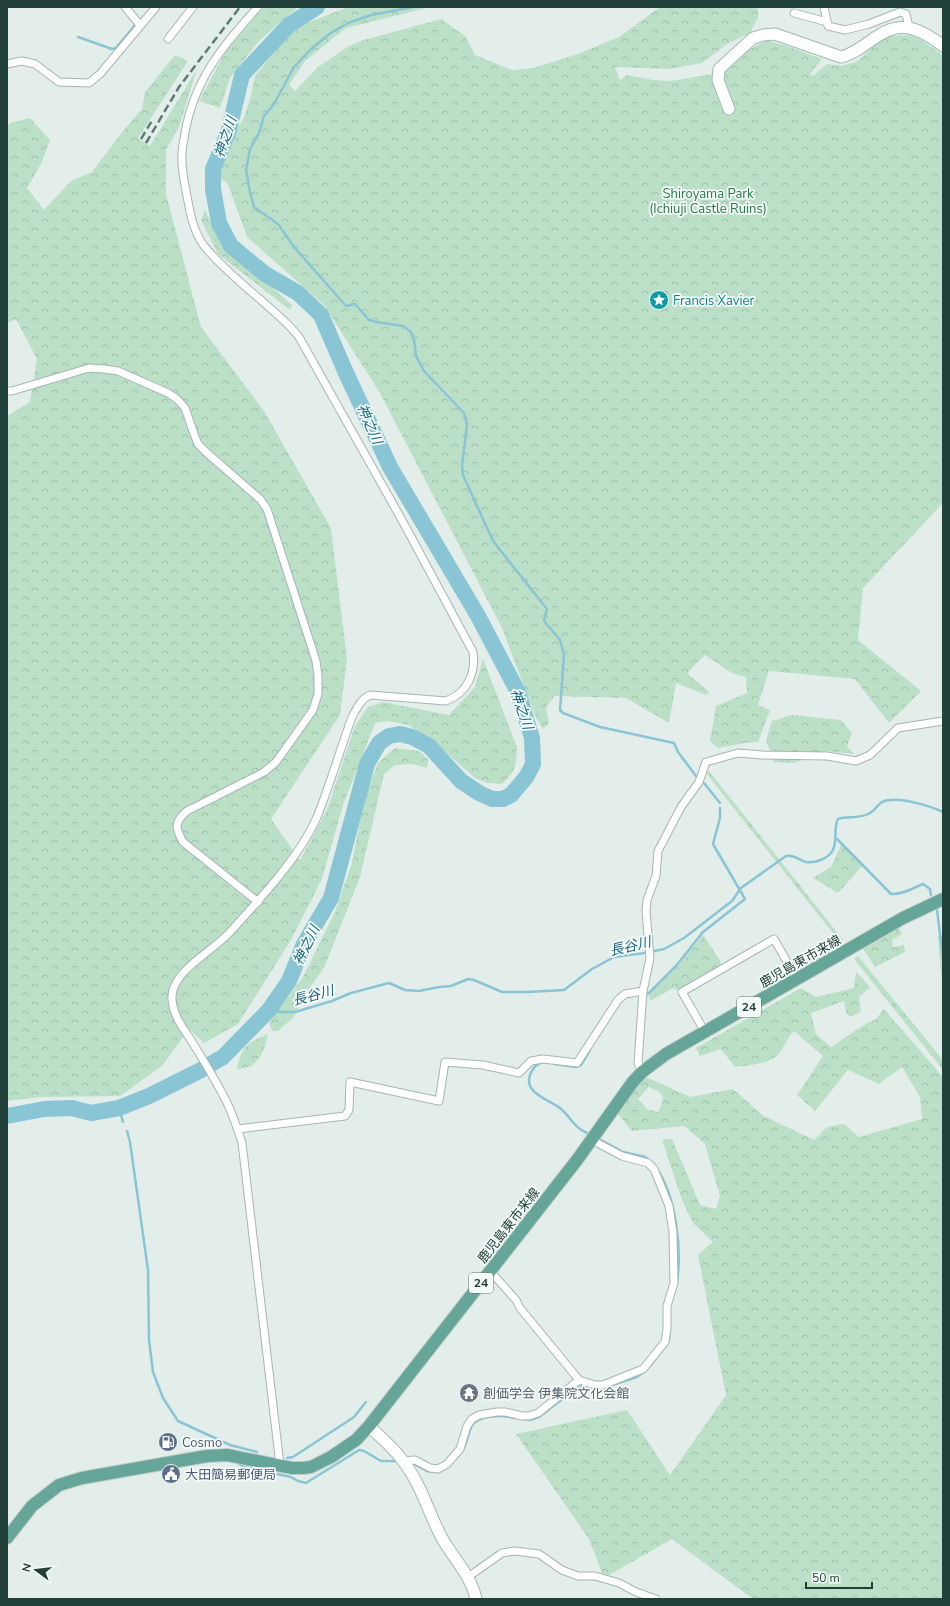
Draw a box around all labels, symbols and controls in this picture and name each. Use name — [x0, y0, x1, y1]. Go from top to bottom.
water label: 神之川 — [210, 112, 242, 160]
park label: Shiroyama Park (Ichiuji Castle Ruins) — [649, 185, 767, 218]
place icon: Francis Xavier — [648, 289, 670, 311]
place label: Francis Xavier — [673, 292, 754, 310]
water label: 神之川 — [352, 401, 388, 449]
water label: 神之川 — [506, 686, 538, 734]
water label: 神之川 — [289, 920, 325, 968]
street label: 鹿児島東市来線 — [757, 931, 844, 992]
water label: 長谷川 — [608, 932, 655, 960]
water label: 長谷川 — [290, 980, 338, 1010]
road number: 24 — [737, 997, 761, 1017]
street label: 鹿児島東市来線 — [474, 1184, 544, 1267]
road number: 24 — [469, 1273, 493, 1293]
temple icon: 創価学会 伊集院文化会館 — [458, 1382, 480, 1404]
place label: 創価学会 伊集院文化会館 — [483, 1385, 629, 1403]
fuel station icon: Cosmo — [157, 1431, 179, 1453]
place label: Cosmo — [182, 1434, 222, 1452]
public building icon: 大田簡易郵便局 — [160, 1463, 182, 1485]
place label: 大田簡易郵便局 — [185, 1466, 276, 1484]
north arrow — [16, 1550, 56, 1590]
text: N — [19, 1562, 35, 1573]
scale bar — [806, 1564, 872, 1590]
text: 50 m — [812, 1570, 840, 1586]

